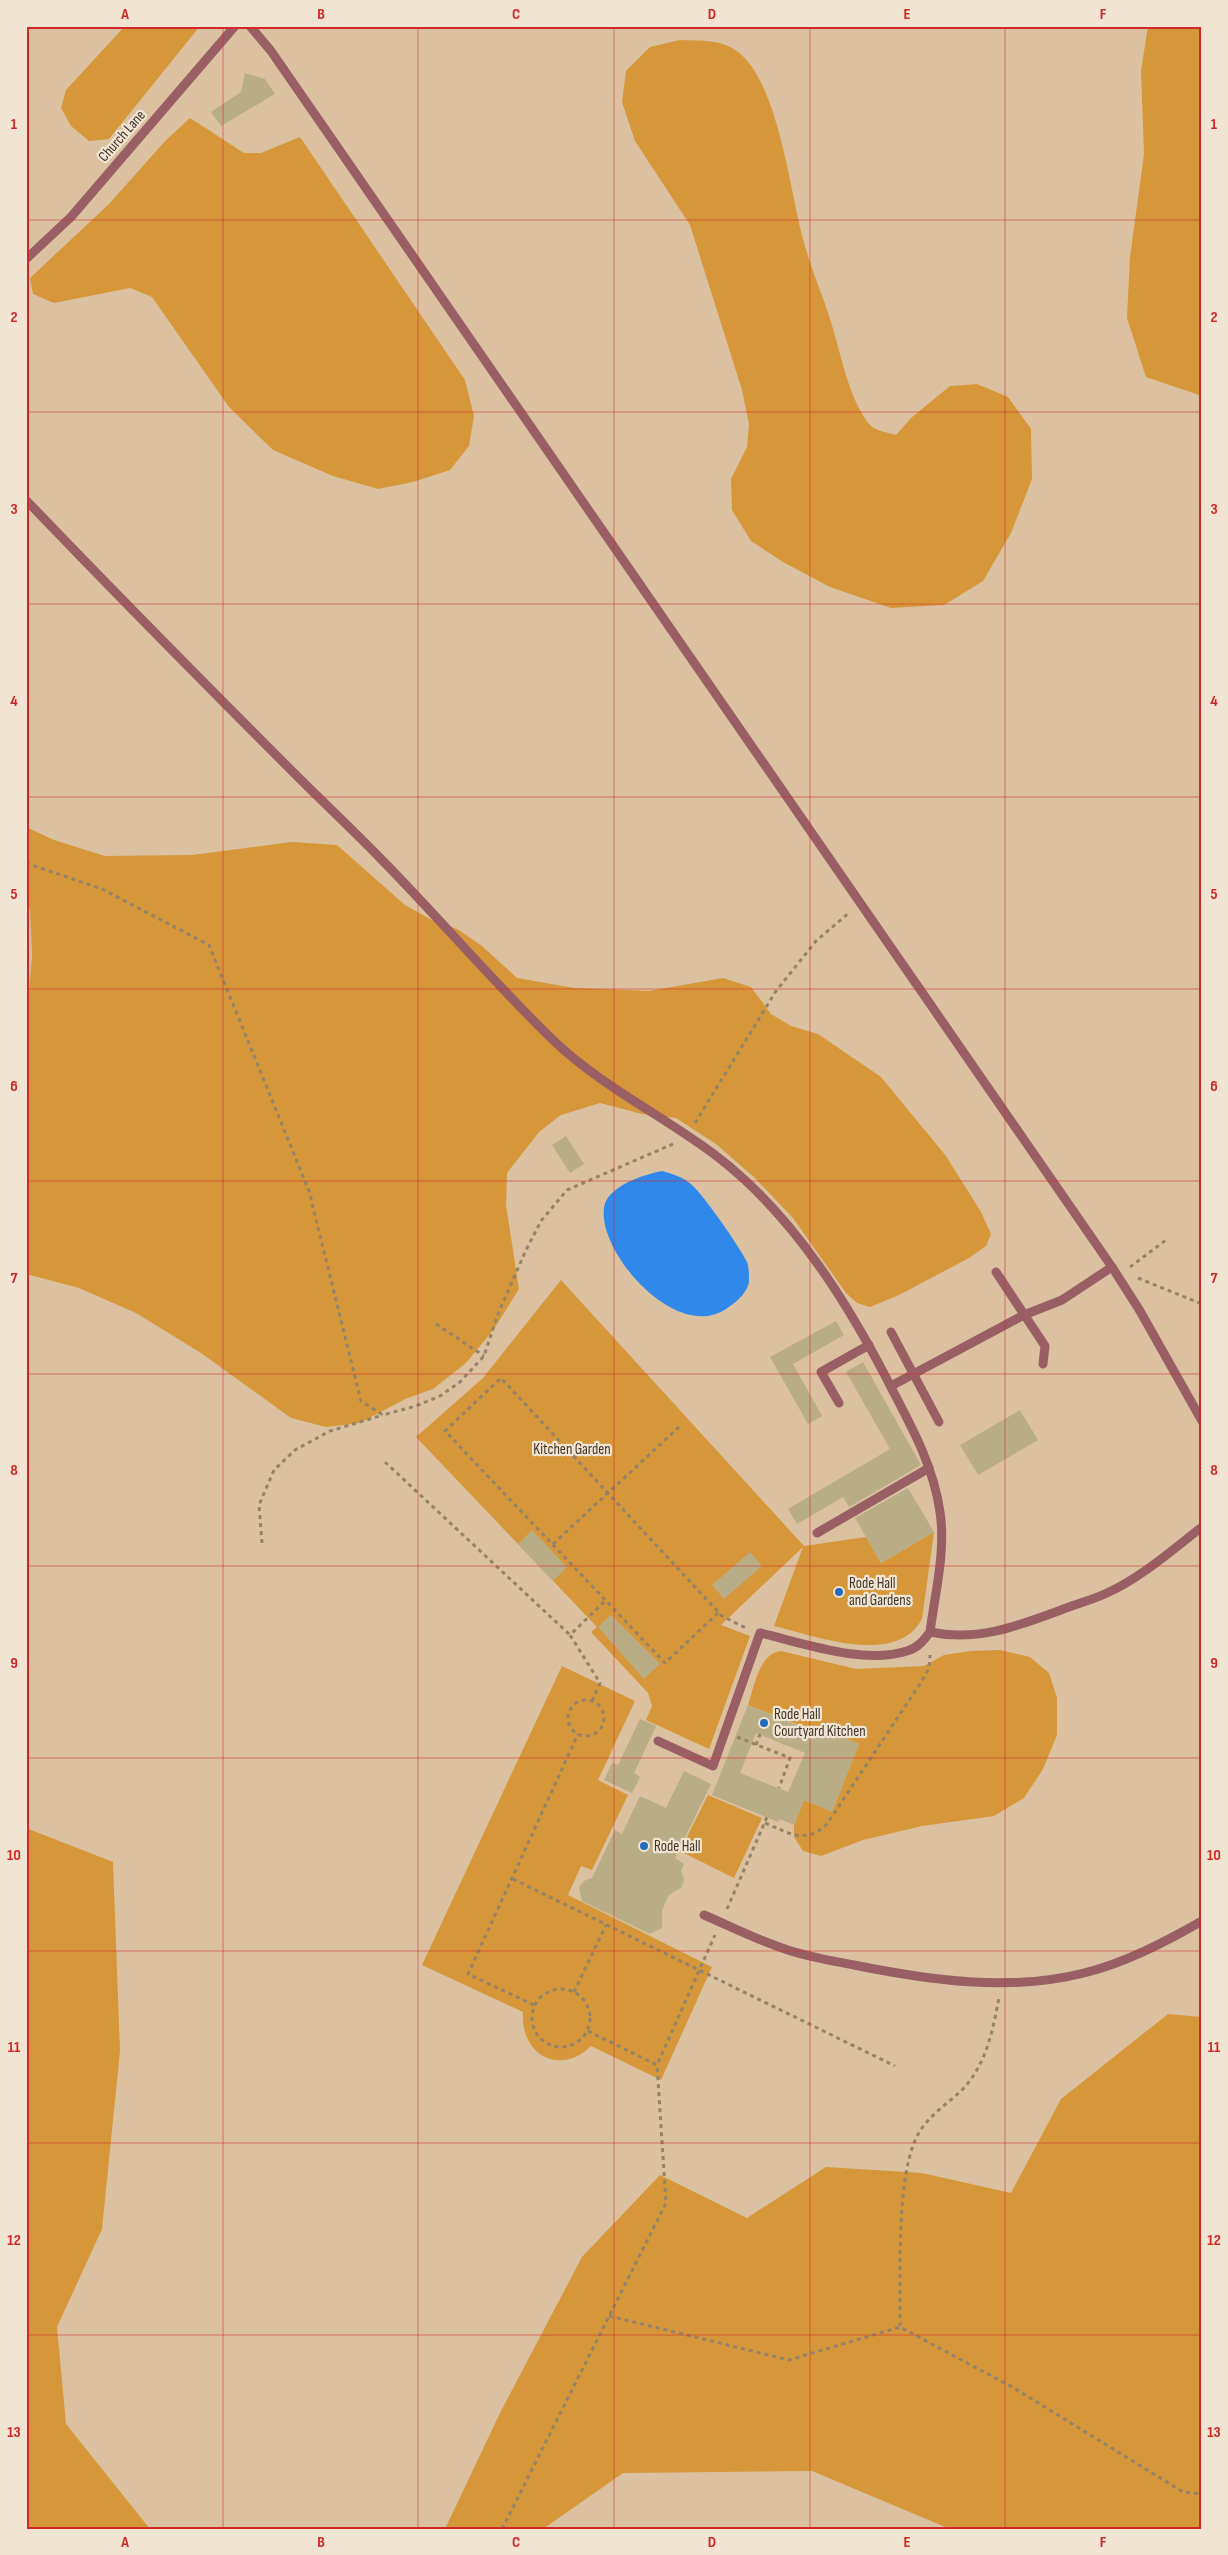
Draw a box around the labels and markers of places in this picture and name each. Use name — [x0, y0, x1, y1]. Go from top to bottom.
place label: Rode Hall and Gardens — [849, 1574, 911, 1610]
marker: Rode Hall and Gardens — [833, 1586, 845, 1598]
place label: Rode Hall Courtyard Kitchen — [774, 1705, 866, 1741]
marker: Rode Hall Courtyard Kitchen — [758, 1717, 770, 1729]
place label: Rode Hall — [654, 1837, 701, 1856]
marker: Rode Hall — [638, 1840, 650, 1852]

